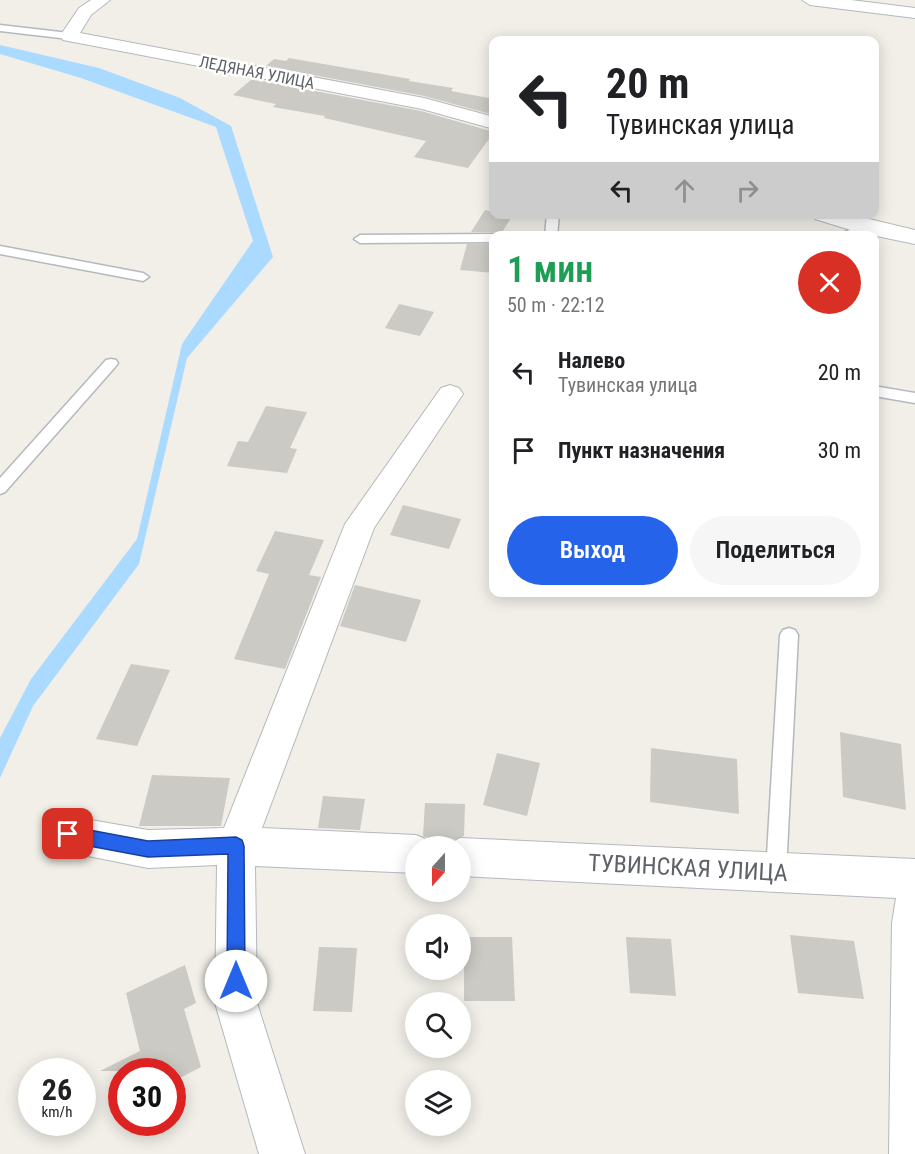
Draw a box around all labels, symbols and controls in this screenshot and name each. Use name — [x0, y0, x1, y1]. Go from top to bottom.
street label: ЛЕДЯНАЯ УЛИЦА — [198, 52, 316, 93]
text: 20 m — [606, 59, 689, 108]
icon: left — [507, 60, 585, 138]
text: Тувинская улица — [606, 109, 794, 141]
icon: left — [605, 174, 638, 207]
icon: ahead — [668, 174, 701, 207]
icon: right — [731, 174, 764, 207]
text: 1 мин — [507, 249, 593, 291]
button: close — [798, 251, 861, 314]
text: 50 m · 22:12 — [507, 293, 605, 317]
text: Налево — [558, 348, 625, 373]
icon: left — [507, 356, 540, 389]
text: 20 m — [818, 360, 861, 385]
text: Тувинская улица — [558, 373, 698, 397]
icon: arrive — [507, 434, 540, 467]
text: Пункт назначения — [558, 438, 725, 463]
text: 30 m — [818, 438, 861, 463]
button: Выход — [507, 516, 678, 585]
button: Поделиться — [690, 516, 861, 585]
pin — [42, 808, 93, 859]
icon: arrive — [51, 817, 84, 850]
north arrow — [405, 836, 471, 902]
map controls — [405, 836, 471, 1136]
street label: ТУВИНСКАЯ УЛИЦА — [587, 849, 789, 887]
button: sound — [405, 914, 471, 980]
position arrow — [204, 949, 268, 1013]
button: search — [405, 992, 471, 1058]
speed limit sign: 30 — [108, 1058, 186, 1136]
button: layers — [405, 1070, 471, 1136]
text: 26 — [42, 1072, 72, 1107]
text: km/h — [42, 1103, 72, 1121]

